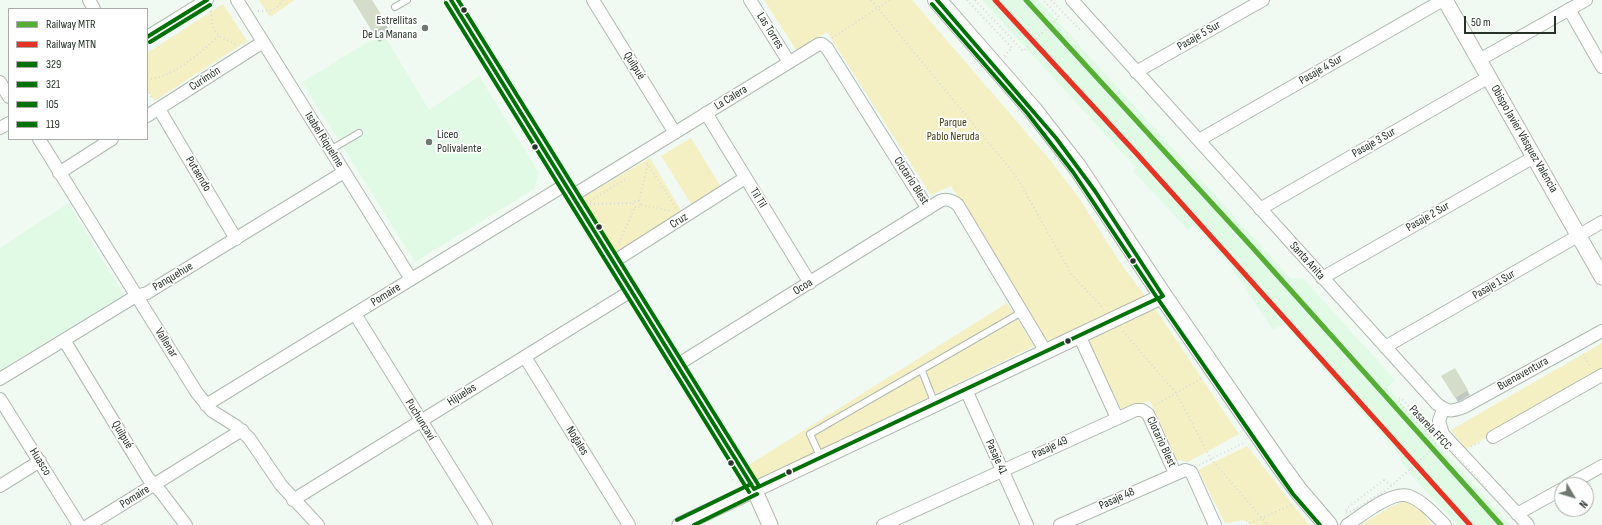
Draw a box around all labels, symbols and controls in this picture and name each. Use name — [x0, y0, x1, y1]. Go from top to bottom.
unlabelled marker — [459, 5, 469, 15]
legend — [8, 8, 148, 140]
scale bar — [1466, 8, 1558, 34]
street label: Las Torres — [753, 10, 787, 52]
place label: Estrellitas De La Manana — [362, 14, 417, 42]
text: 50 m — [1471, 15, 1491, 30]
text: Railway MTR — [46, 17, 96, 32]
street label: Pasaje 5 Sur — [1175, 18, 1223, 54]
marker: Estrellitas De La Manana — [420, 23, 430, 33]
text: Railway MTN — [46, 37, 96, 52]
street label: Quilpué — [620, 49, 648, 83]
street label: Pasaje 4 Sur — [1297, 52, 1345, 88]
text: 329 — [46, 57, 61, 72]
street label: Curimón — [187, 64, 223, 94]
text: 321 — [46, 77, 60, 92]
street label: La Calera — [712, 82, 750, 114]
street label: Obispo Javier Vásquez Valencia — [1487, 83, 1561, 195]
text: I05 — [46, 97, 59, 112]
street label: Isabel Riquelme — [301, 110, 347, 170]
park label: Parque Pablo Neruda — [927, 116, 979, 144]
text: 119 — [46, 117, 60, 132]
street label: Pasaje 3 Sur — [1350, 125, 1398, 161]
place label: Liceo Polivalente — [437, 128, 482, 156]
marker: Liceo Polivalente — [424, 137, 434, 147]
unlabelled marker — [530, 142, 540, 152]
street label: Putaendo — [182, 154, 214, 194]
street label: Clotario Blest — [890, 154, 932, 208]
street label: Til Til — [746, 185, 770, 211]
street label: Pasaje 2 Sur — [1404, 199, 1452, 235]
street label: Cruz — [667, 210, 691, 232]
unlabelled marker — [594, 222, 604, 232]
street label: Santa Anita — [1286, 239, 1328, 283]
unlabelled marker — [1128, 256, 1138, 266]
street label: Panquehue — [150, 259, 196, 295]
street label: Pasaje 1 Sur — [1470, 267, 1518, 303]
street label: Ocoa — [791, 276, 815, 298]
street label: Pomaire — [368, 280, 404, 310]
street label: Vallenar — [151, 326, 181, 360]
unlabelled marker — [1063, 336, 1073, 346]
street label: Buenaventura — [1495, 354, 1551, 394]
street label: Hijuelas — [445, 381, 479, 409]
street label: Puchuncaví — [402, 397, 438, 443]
street label: Pasarela FFCC — [1406, 403, 1454, 453]
street label: Clotario Blest — [1143, 414, 1179, 470]
street label: Quilpué — [108, 418, 136, 452]
street label: Nogales — [563, 424, 591, 458]
street label: Pasaje 49 — [1030, 434, 1070, 462]
street label: Pasaje 41 — [982, 437, 1010, 477]
street label: Huasco — [26, 446, 54, 478]
unlabelled marker — [726, 458, 736, 468]
unlabelled marker — [784, 467, 794, 477]
north arrow — [1554, 477, 1594, 517]
street label: Pomaire — [117, 482, 153, 512]
street label: Pasaje 48 — [1097, 485, 1137, 513]
text: N — [1576, 498, 1590, 510]

